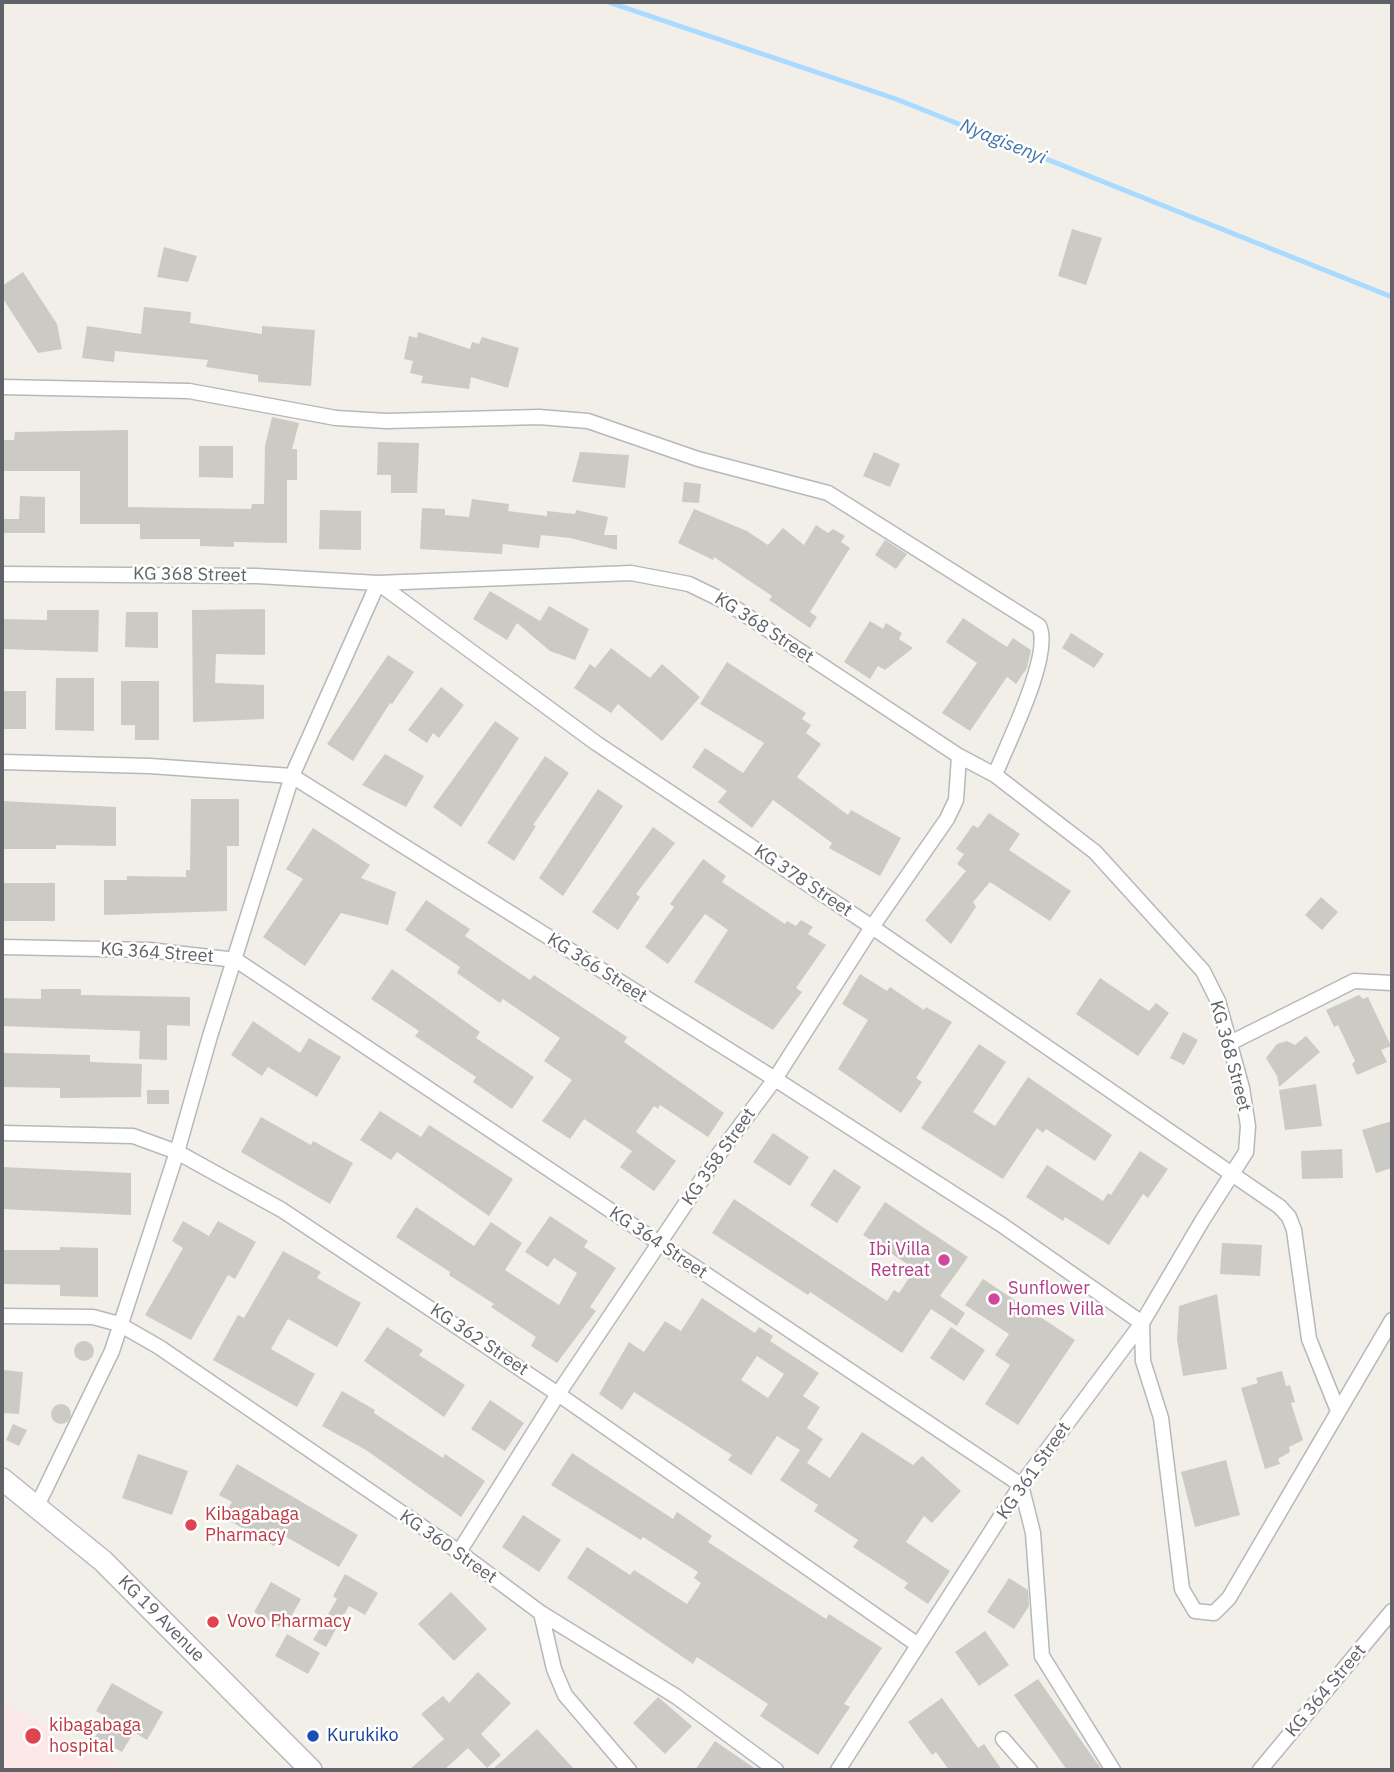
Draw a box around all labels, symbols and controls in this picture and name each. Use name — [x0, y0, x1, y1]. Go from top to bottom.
water label: Nyagisenyi — [956, 114, 1050, 170]
street label: KG 368 Street — [133, 563, 247, 587]
street label: KG 368 Street — [710, 588, 818, 668]
street label: KG 378 Street — [750, 840, 856, 922]
street label: KG 366 Street — [543, 929, 651, 1007]
street label: KG 364 Street — [100, 938, 214, 968]
street label: KG 368 Street — [1205, 998, 1255, 1114]
street label: KG 358 Street — [678, 1104, 760, 1210]
street label: KG 364 Street — [605, 1202, 711, 1284]
place label: Ibi Villa Retreat — [869, 1239, 930, 1282]
marker: Ibi Villa Retreat — [936, 1252, 952, 1268]
place label: Sunflower Homes Villa — [1008, 1278, 1104, 1320]
marker: Sunflower Homes Villa — [986, 1291, 1002, 1307]
street label: KG 362 Street — [426, 1299, 532, 1381]
street label: KG 361 Street — [993, 1418, 1075, 1524]
place label: Kibagabaga Pharmacy — [205, 1504, 299, 1546]
street label: KG 360 Street — [395, 1506, 501, 1588]
marker: Kibagabaga Pharmacy — [183, 1517, 199, 1533]
street label: KG 19 Avenue — [113, 1571, 209, 1667]
place label: Vovo Pharmacy — [227, 1611, 351, 1633]
marker: Vovo Pharmacy — [205, 1614, 221, 1630]
street label: KG 364 Street — [1281, 1640, 1371, 1742]
place label: kibagabaga hospital — [49, 1715, 141, 1758]
place label: Kurukiko — [327, 1725, 399, 1747]
marker: kibagabaga hospital — [23, 1726, 43, 1746]
marker: Kurukiko — [305, 1728, 321, 1744]

